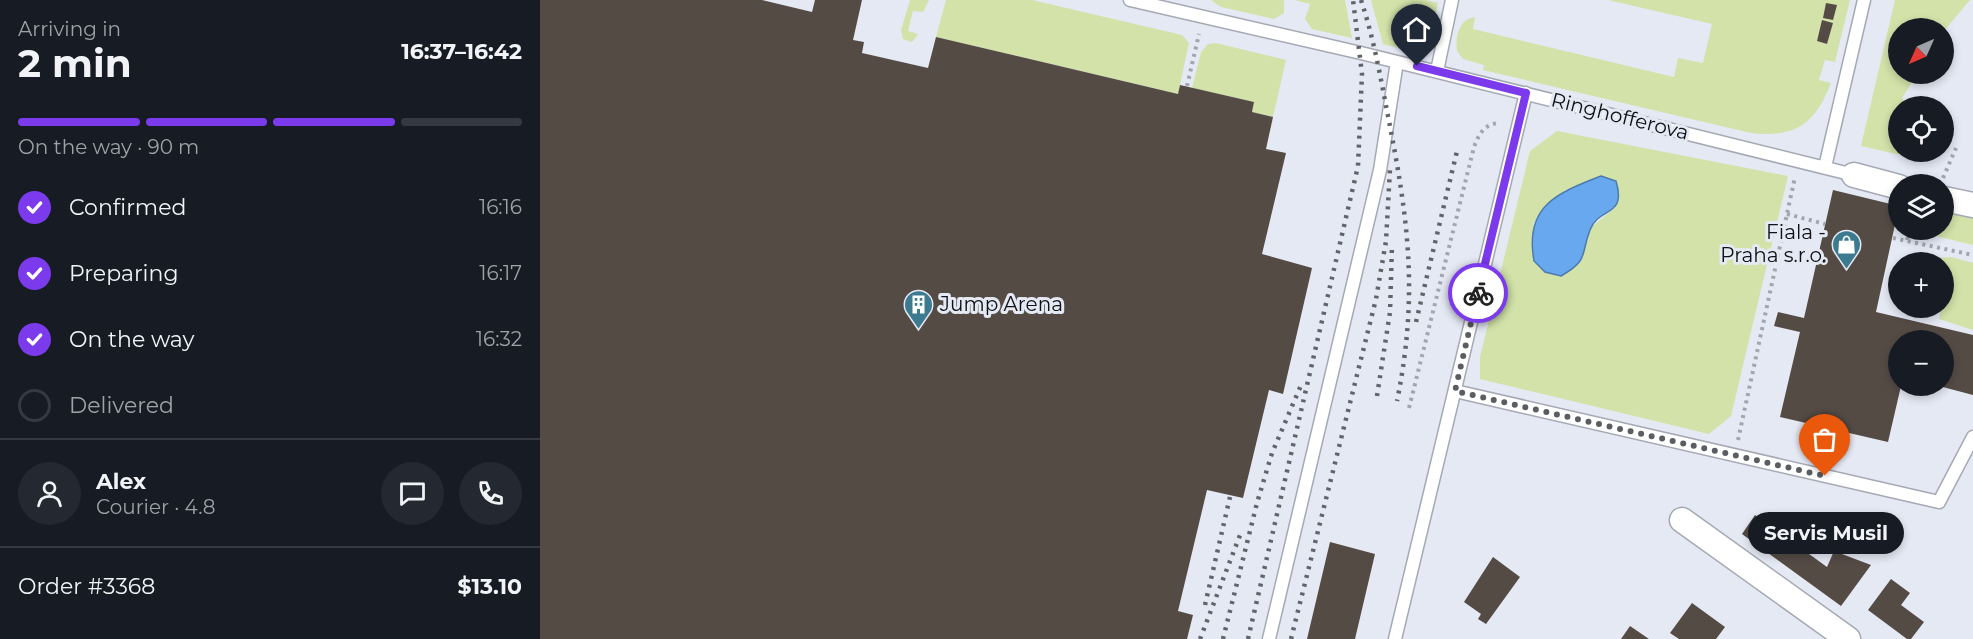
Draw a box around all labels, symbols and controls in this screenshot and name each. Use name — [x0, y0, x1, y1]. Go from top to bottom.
pin — [1391, 4, 1442, 66]
icon: home — [1400, 13, 1433, 46]
text: Arriving in — [18, 17, 121, 41]
north arrow — [1888, 18, 1954, 84]
map controls — [1888, 18, 1954, 396]
text: 16:37–16:42 — [401, 38, 522, 65]
text: 2 min — [18, 39, 132, 87]
street label: Ringhofferova — [1549, 87, 1691, 145]
button: locate — [1888, 96, 1954, 162]
text: On the way · 90 m — [18, 135, 199, 159]
button: layers — [1888, 174, 1954, 240]
icon: check — [18, 191, 51, 224]
text: Confirmed — [69, 194, 186, 221]
text: 16:16 — [479, 195, 522, 219]
place label: Fiala - Praha s.r.o. — [1720, 220, 1826, 267]
shop icon: Fiala - Praha s.r.o. — [1831, 228, 1863, 270]
button: + — [1888, 252, 1954, 318]
icon: check — [18, 257, 51, 290]
text: Preparing — [69, 260, 178, 287]
text: 16:17 — [479, 261, 522, 285]
courier — [1448, 263, 1508, 323]
icon: bike — [1462, 277, 1495, 310]
building icon: Jump Arena — [903, 288, 935, 330]
place label: Jump Arena — [939, 292, 1063, 316]
icon: check — [18, 323, 51, 356]
text: On the way — [69, 326, 194, 353]
text: 16:32 — [476, 327, 522, 351]
button: − — [1888, 330, 1954, 396]
text: Delivered — [69, 392, 174, 419]
pin — [1799, 414, 1850, 476]
icon: bag — [1808, 423, 1841, 456]
button: person — [18, 462, 81, 525]
button: chat — [381, 462, 444, 525]
button: phone — [459, 462, 522, 525]
text: Alex — [96, 468, 146, 495]
text: Courier · 4.8 — [96, 495, 215, 519]
callout: Servis Musil — [1747, 512, 1903, 554]
text: Servis Musil — [1764, 521, 1888, 545]
text: Order #3368 — [18, 573, 155, 600]
text: $13.10 — [458, 573, 522, 600]

